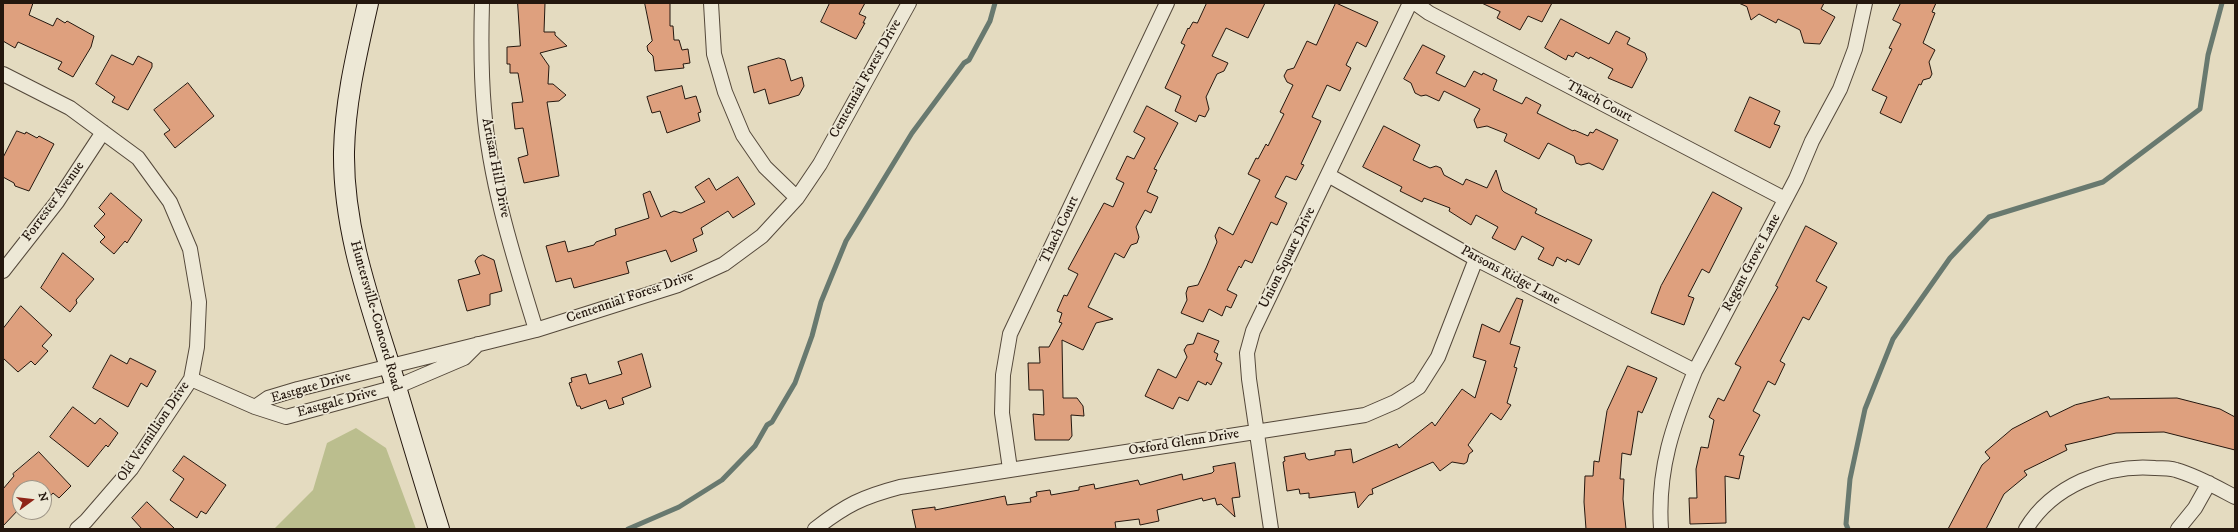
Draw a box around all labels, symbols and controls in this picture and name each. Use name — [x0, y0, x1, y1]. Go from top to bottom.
street label: Centennial Forest Drive — [826, 17, 906, 141]
street label: Thach Court — [1563, 77, 1635, 127]
street label: Artisan Hill Drive — [477, 117, 513, 219]
street label: Forrester Avenue — [19, 159, 89, 245]
street label: Thach Court — [1037, 193, 1083, 267]
street label: Union Square Drive — [1256, 205, 1320, 311]
street label: Regent Grove Lane — [1719, 211, 1785, 315]
street label: Huntersville-Concord Road — [345, 239, 405, 393]
street label: Parsons Ridge Lane — [1457, 243, 1563, 309]
street label: Centennial Forest Drive — [564, 268, 696, 328]
street label: Eastgate Drive — [269, 369, 353, 407]
street label: Old Vermillion Drive — [114, 379, 194, 485]
street label: Eastgale Drive — [295, 384, 379, 422]
street label: Oxford Glenn Drive — [1128, 426, 1240, 460]
north arrow — [12, 480, 52, 520]
text: N — [35, 491, 51, 503]

